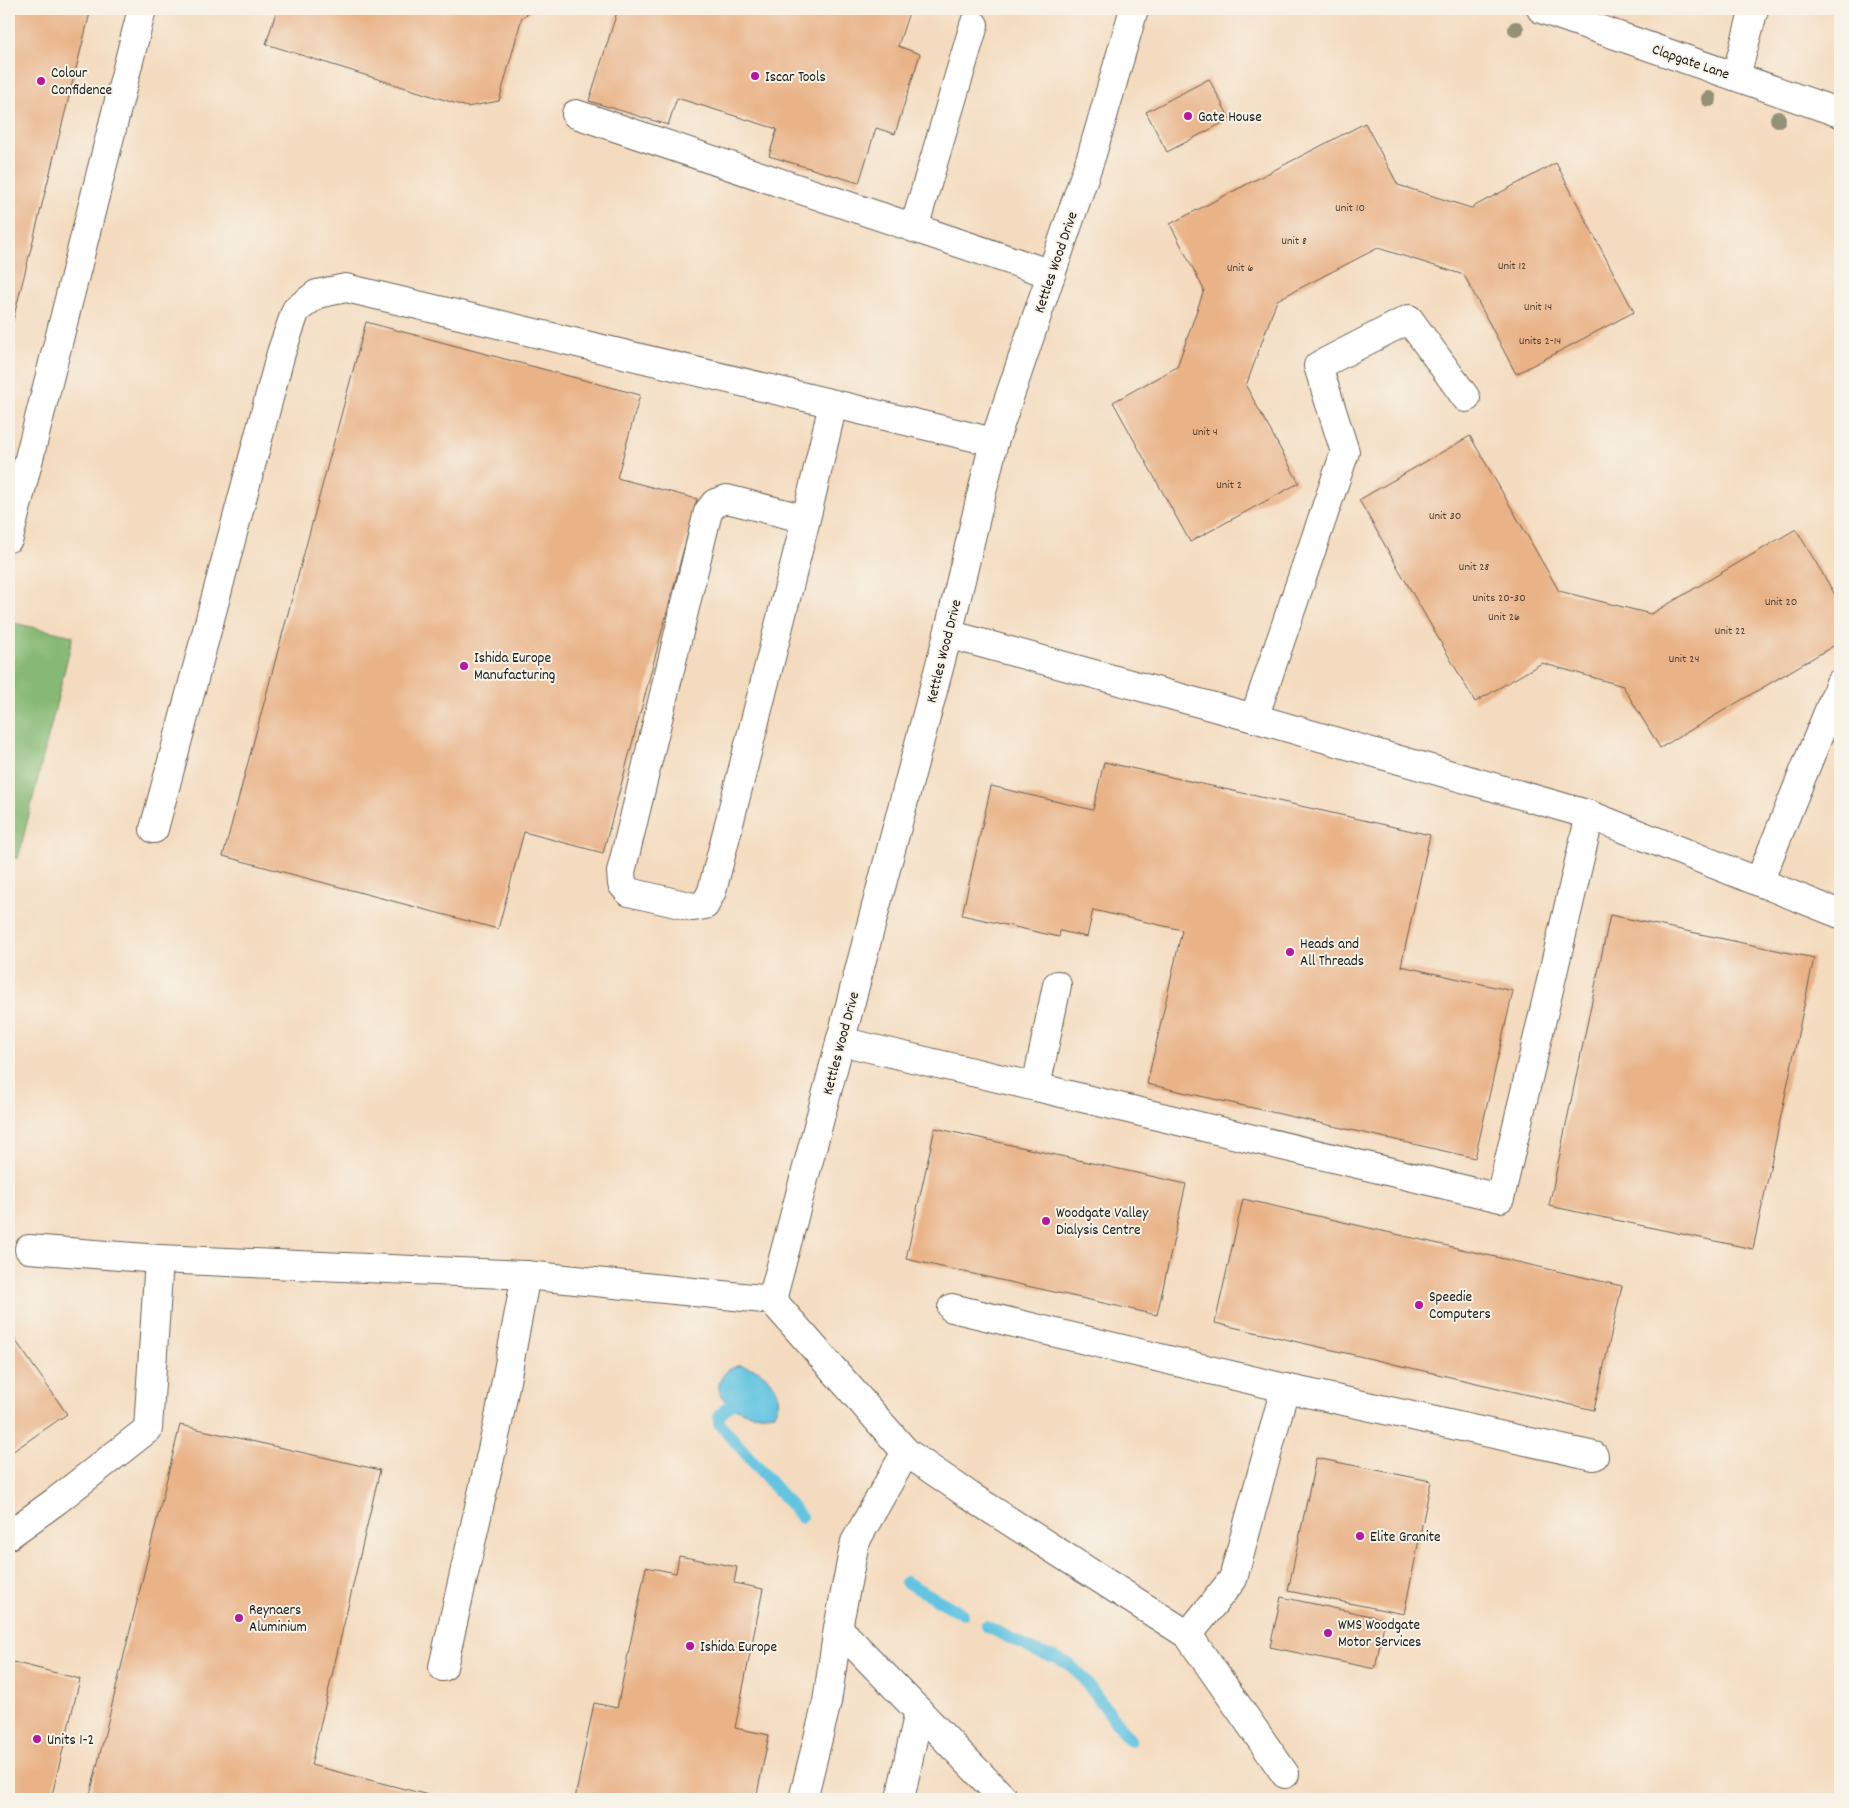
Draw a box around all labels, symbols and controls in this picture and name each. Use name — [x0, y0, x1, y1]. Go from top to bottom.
street label: Clapgate Lane — [1649, 39, 1733, 87]
place label: Colour Confidence — [51, 63, 113, 102]
place label: Iscar Tools — [765, 67, 826, 89]
marker: Iscar Tools — [749, 70, 761, 82]
marker: Colour Confidence — [35, 75, 47, 87]
place label: Gate House — [1198, 107, 1262, 129]
marker: Gate House — [1182, 110, 1194, 122]
house number: Unit 10 — [1335, 200, 1365, 217]
street label: Kettles Wood Drive — [1029, 209, 1085, 316]
house number: Unit 8 — [1281, 233, 1307, 250]
house number: Unit 12 — [1498, 258, 1526, 275]
house number: Unit 6 — [1227, 260, 1253, 277]
house number: Unit 14 — [1524, 299, 1552, 316]
house number: Units 2-14 — [1519, 333, 1561, 350]
house number: Unit 4 — [1192, 424, 1218, 441]
house number: Unit 2 — [1216, 477, 1242, 494]
house number: Unit 30 — [1429, 508, 1461, 525]
house number: Unit 28 — [1459, 559, 1490, 576]
house number: Units 20-30 — [1472, 590, 1526, 607]
house number: Unit 20 — [1765, 594, 1797, 611]
street label: Kettles Wood Drive — [921, 597, 969, 706]
house number: Unit 26 — [1488, 609, 1520, 626]
house number: Unit 22 — [1714, 623, 1746, 640]
place label: Ishida Europe Manufacturing — [474, 648, 555, 687]
house number: Unit 24 — [1669, 651, 1699, 668]
marker: Ishida Europe Manufacturing — [458, 660, 470, 672]
place label: Heads and All Threads — [1300, 934, 1364, 973]
marker: Heads and All Threads — [1284, 946, 1296, 958]
street label: Kettles Wood Drive — [818, 989, 866, 1097]
place label: Woodgate Valley Dialysis Centre — [1056, 1203, 1149, 1242]
marker: Woodgate Valley Dialysis Centre — [1040, 1215, 1052, 1227]
place label: Speedie Computers — [1429, 1287, 1491, 1326]
marker: Speedie Computers — [1413, 1299, 1425, 1311]
place label: Elite Granite — [1370, 1527, 1441, 1549]
marker: Elite Granite — [1354, 1530, 1366, 1542]
place label: Reynaers Aluminium — [249, 1600, 307, 1639]
marker: Reynaers Aluminium — [233, 1612, 245, 1624]
place label: WMS Woodgate Motor Services — [1338, 1615, 1421, 1654]
marker: WMS Woodgate Motor Services — [1322, 1627, 1334, 1639]
place label: Ishida Europe — [700, 1637, 778, 1659]
marker: Ishida Europe — [684, 1640, 696, 1652]
place label: Units 1-2 — [47, 1730, 94, 1752]
marker: Units 1-2 — [31, 1733, 43, 1745]

